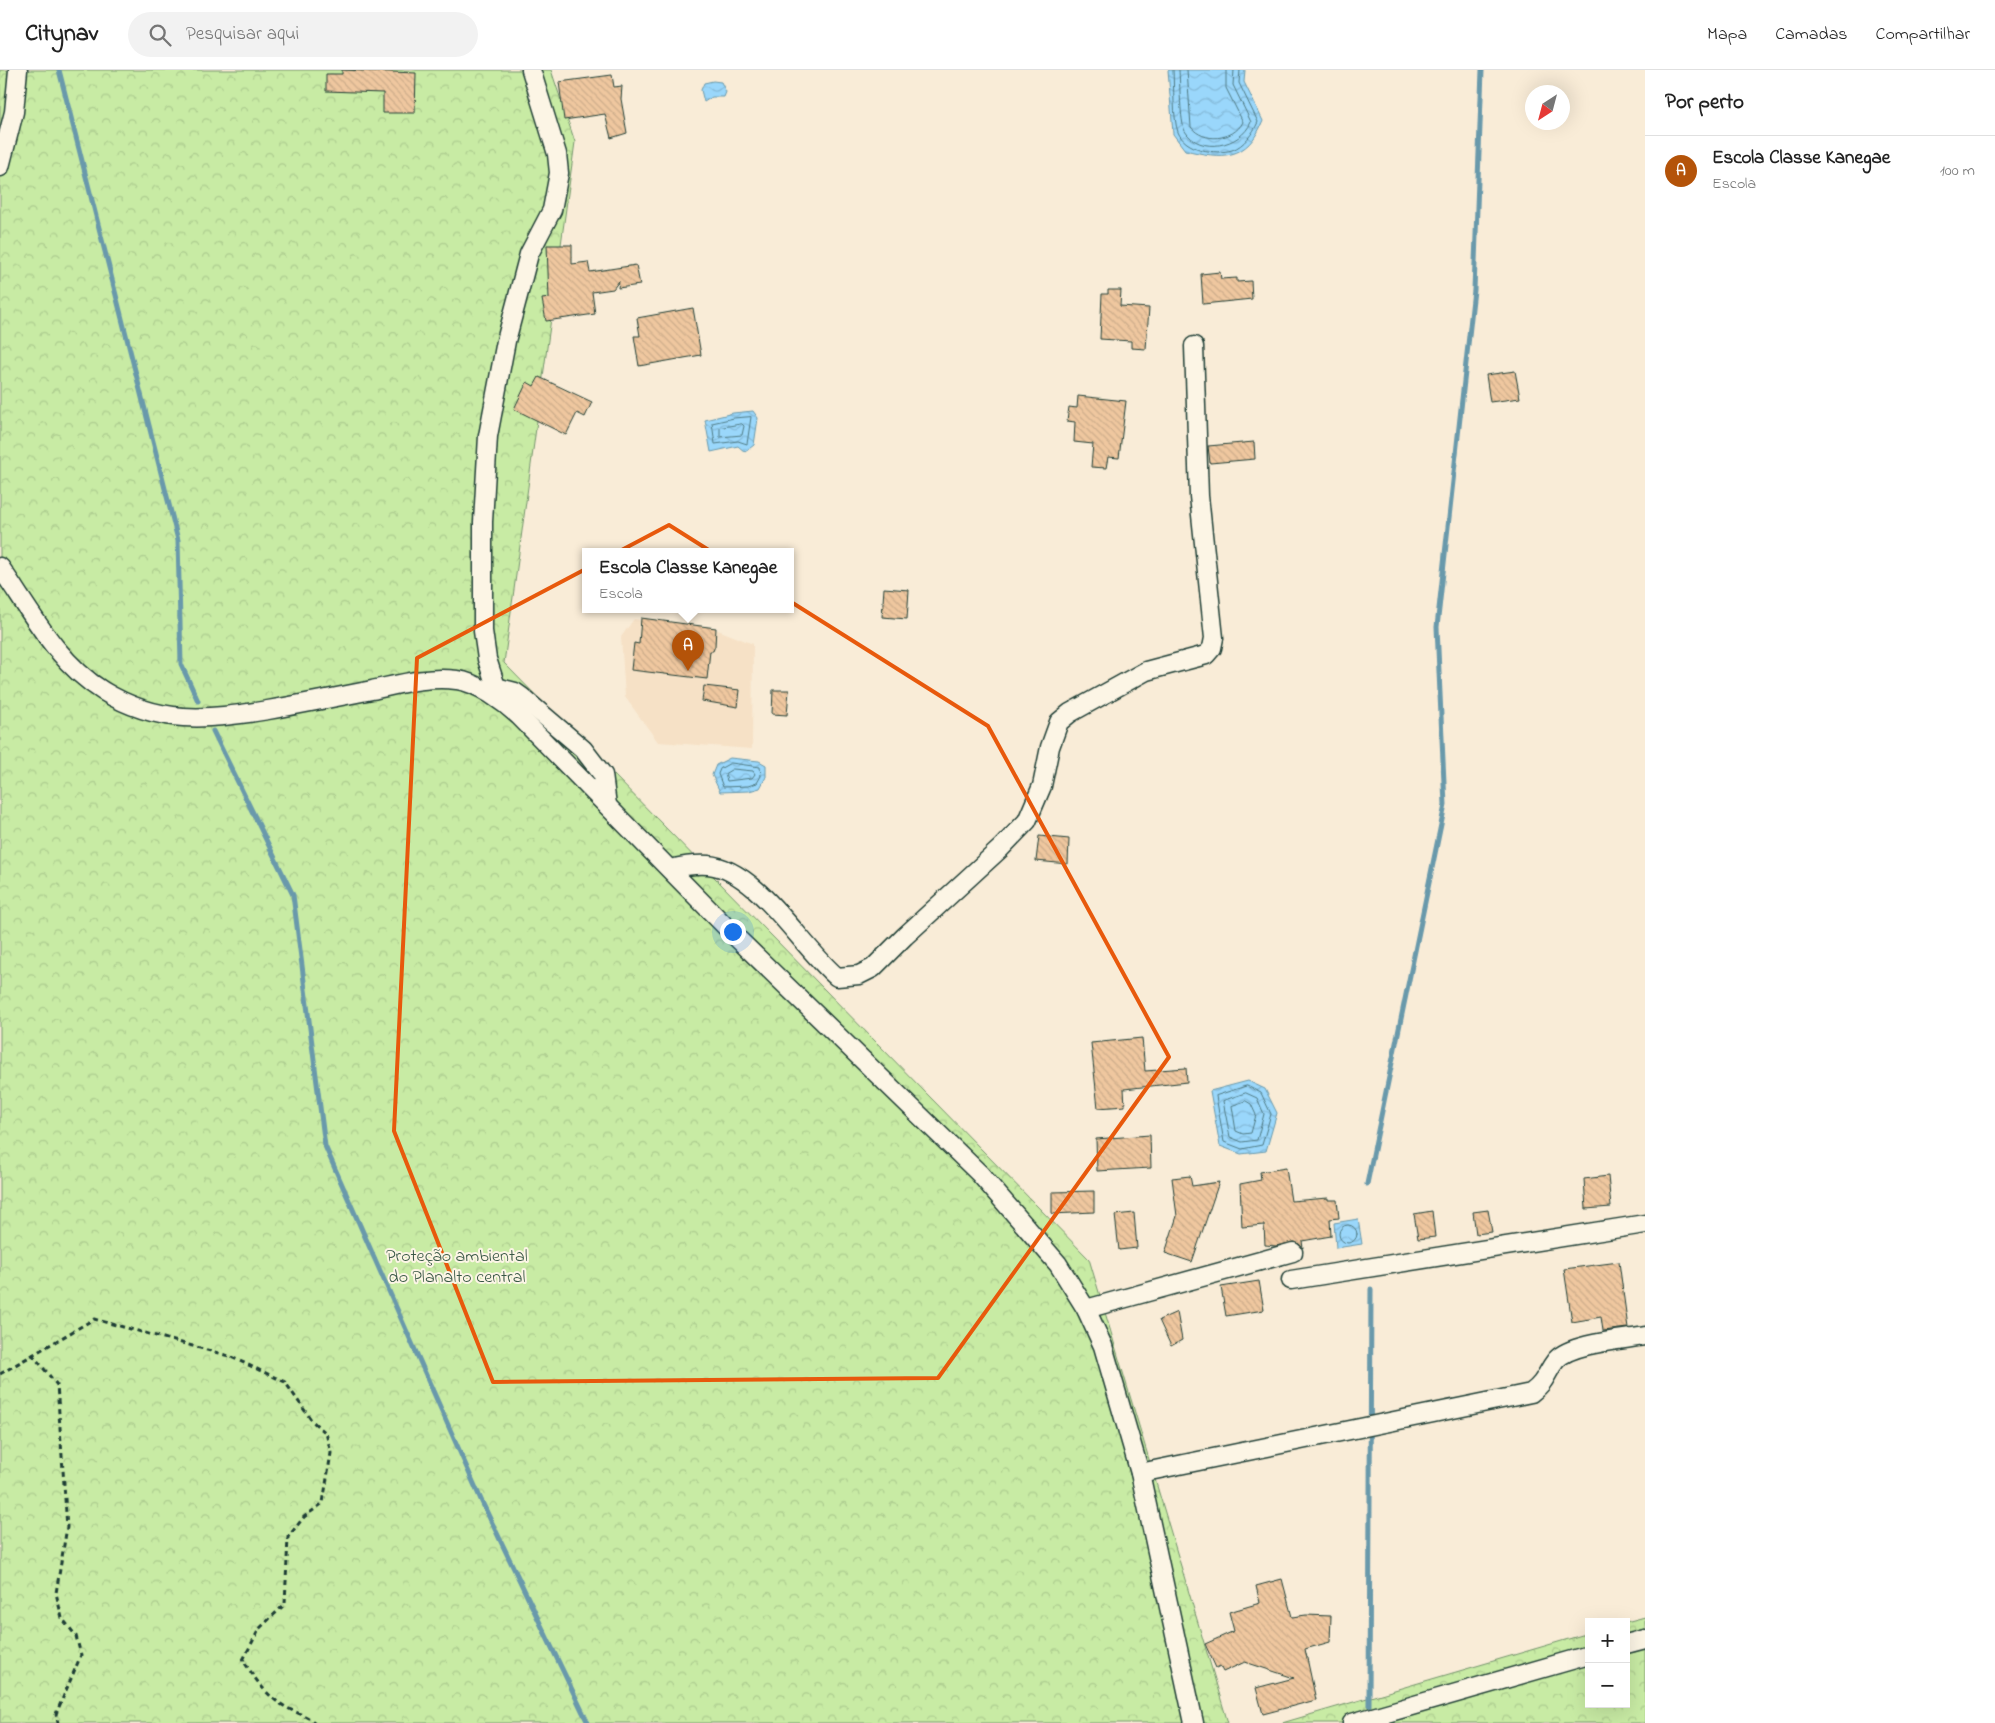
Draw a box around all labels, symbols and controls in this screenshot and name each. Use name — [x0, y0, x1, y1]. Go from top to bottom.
search box — [128, 12, 478, 57]
text: Citynav — [25, 17, 98, 52]
icon: search — [146, 21, 174, 49]
text: Pesquisar aqui — [186, 21, 299, 48]
text: Mapa — [1707, 22, 1747, 48]
text: Camadas — [1775, 22, 1848, 48]
text: Compartilhar — [1876, 22, 1970, 48]
north arrow — [1525, 85, 1570, 130]
text: Por perto — [1665, 88, 1744, 118]
text: Escola Classe Kanegae — [1712, 145, 1890, 172]
text: A — [1676, 159, 1686, 183]
text: 100 m — [1940, 159, 1975, 183]
text: Escola — [1712, 172, 1756, 196]
popup — [582, 548, 794, 613]
text: Escola Classe Kanegae — [599, 555, 777, 582]
text: Escola — [599, 582, 643, 606]
pin: A — [672, 630, 704, 671]
your location — [720, 919, 746, 945]
park label: Proteção ambiental do Planalto central — [386, 1244, 528, 1291]
map controls — [1585, 1618, 1630, 1708]
button: + — [1585, 1618, 1630, 1663]
button: − — [1585, 1663, 1630, 1708]

